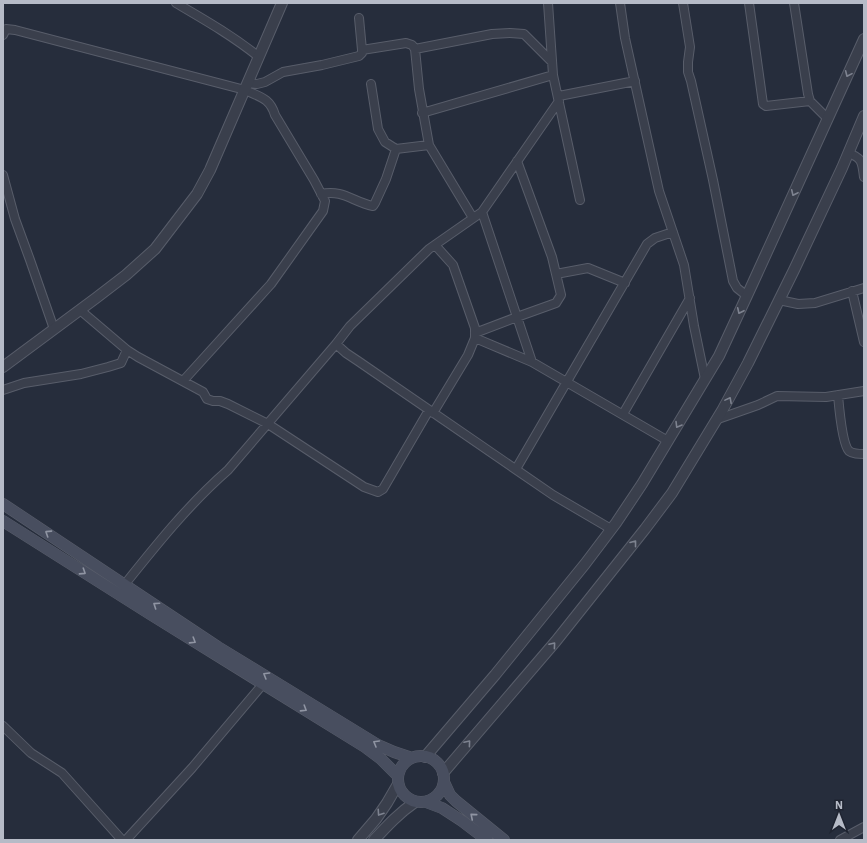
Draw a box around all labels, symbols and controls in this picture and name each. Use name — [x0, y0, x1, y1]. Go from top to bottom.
one-way arrow — [844, 71, 852, 78]
one-way arrow — [791, 188, 799, 196]
one-way arrow — [737, 307, 745, 314]
one-way arrow — [724, 397, 731, 404]
one-way arrow — [675, 421, 682, 428]
one-way arrow — [45, 530, 52, 538]
one-way arrow — [629, 540, 636, 547]
one-way arrow — [79, 567, 86, 575]
one-way arrow — [153, 602, 160, 610]
one-way arrow — [189, 636, 196, 644]
one-way arrow — [548, 642, 555, 649]
one-way arrow — [263, 673, 270, 680]
one-way arrow — [300, 705, 307, 712]
one-way arrow — [373, 741, 380, 748]
one-way arrow — [464, 741, 471, 748]
north arrow — [819, 795, 859, 835]
text: N — [835, 798, 843, 812]
one-way arrow — [378, 809, 385, 816]
one-way arrow — [471, 813, 478, 820]

